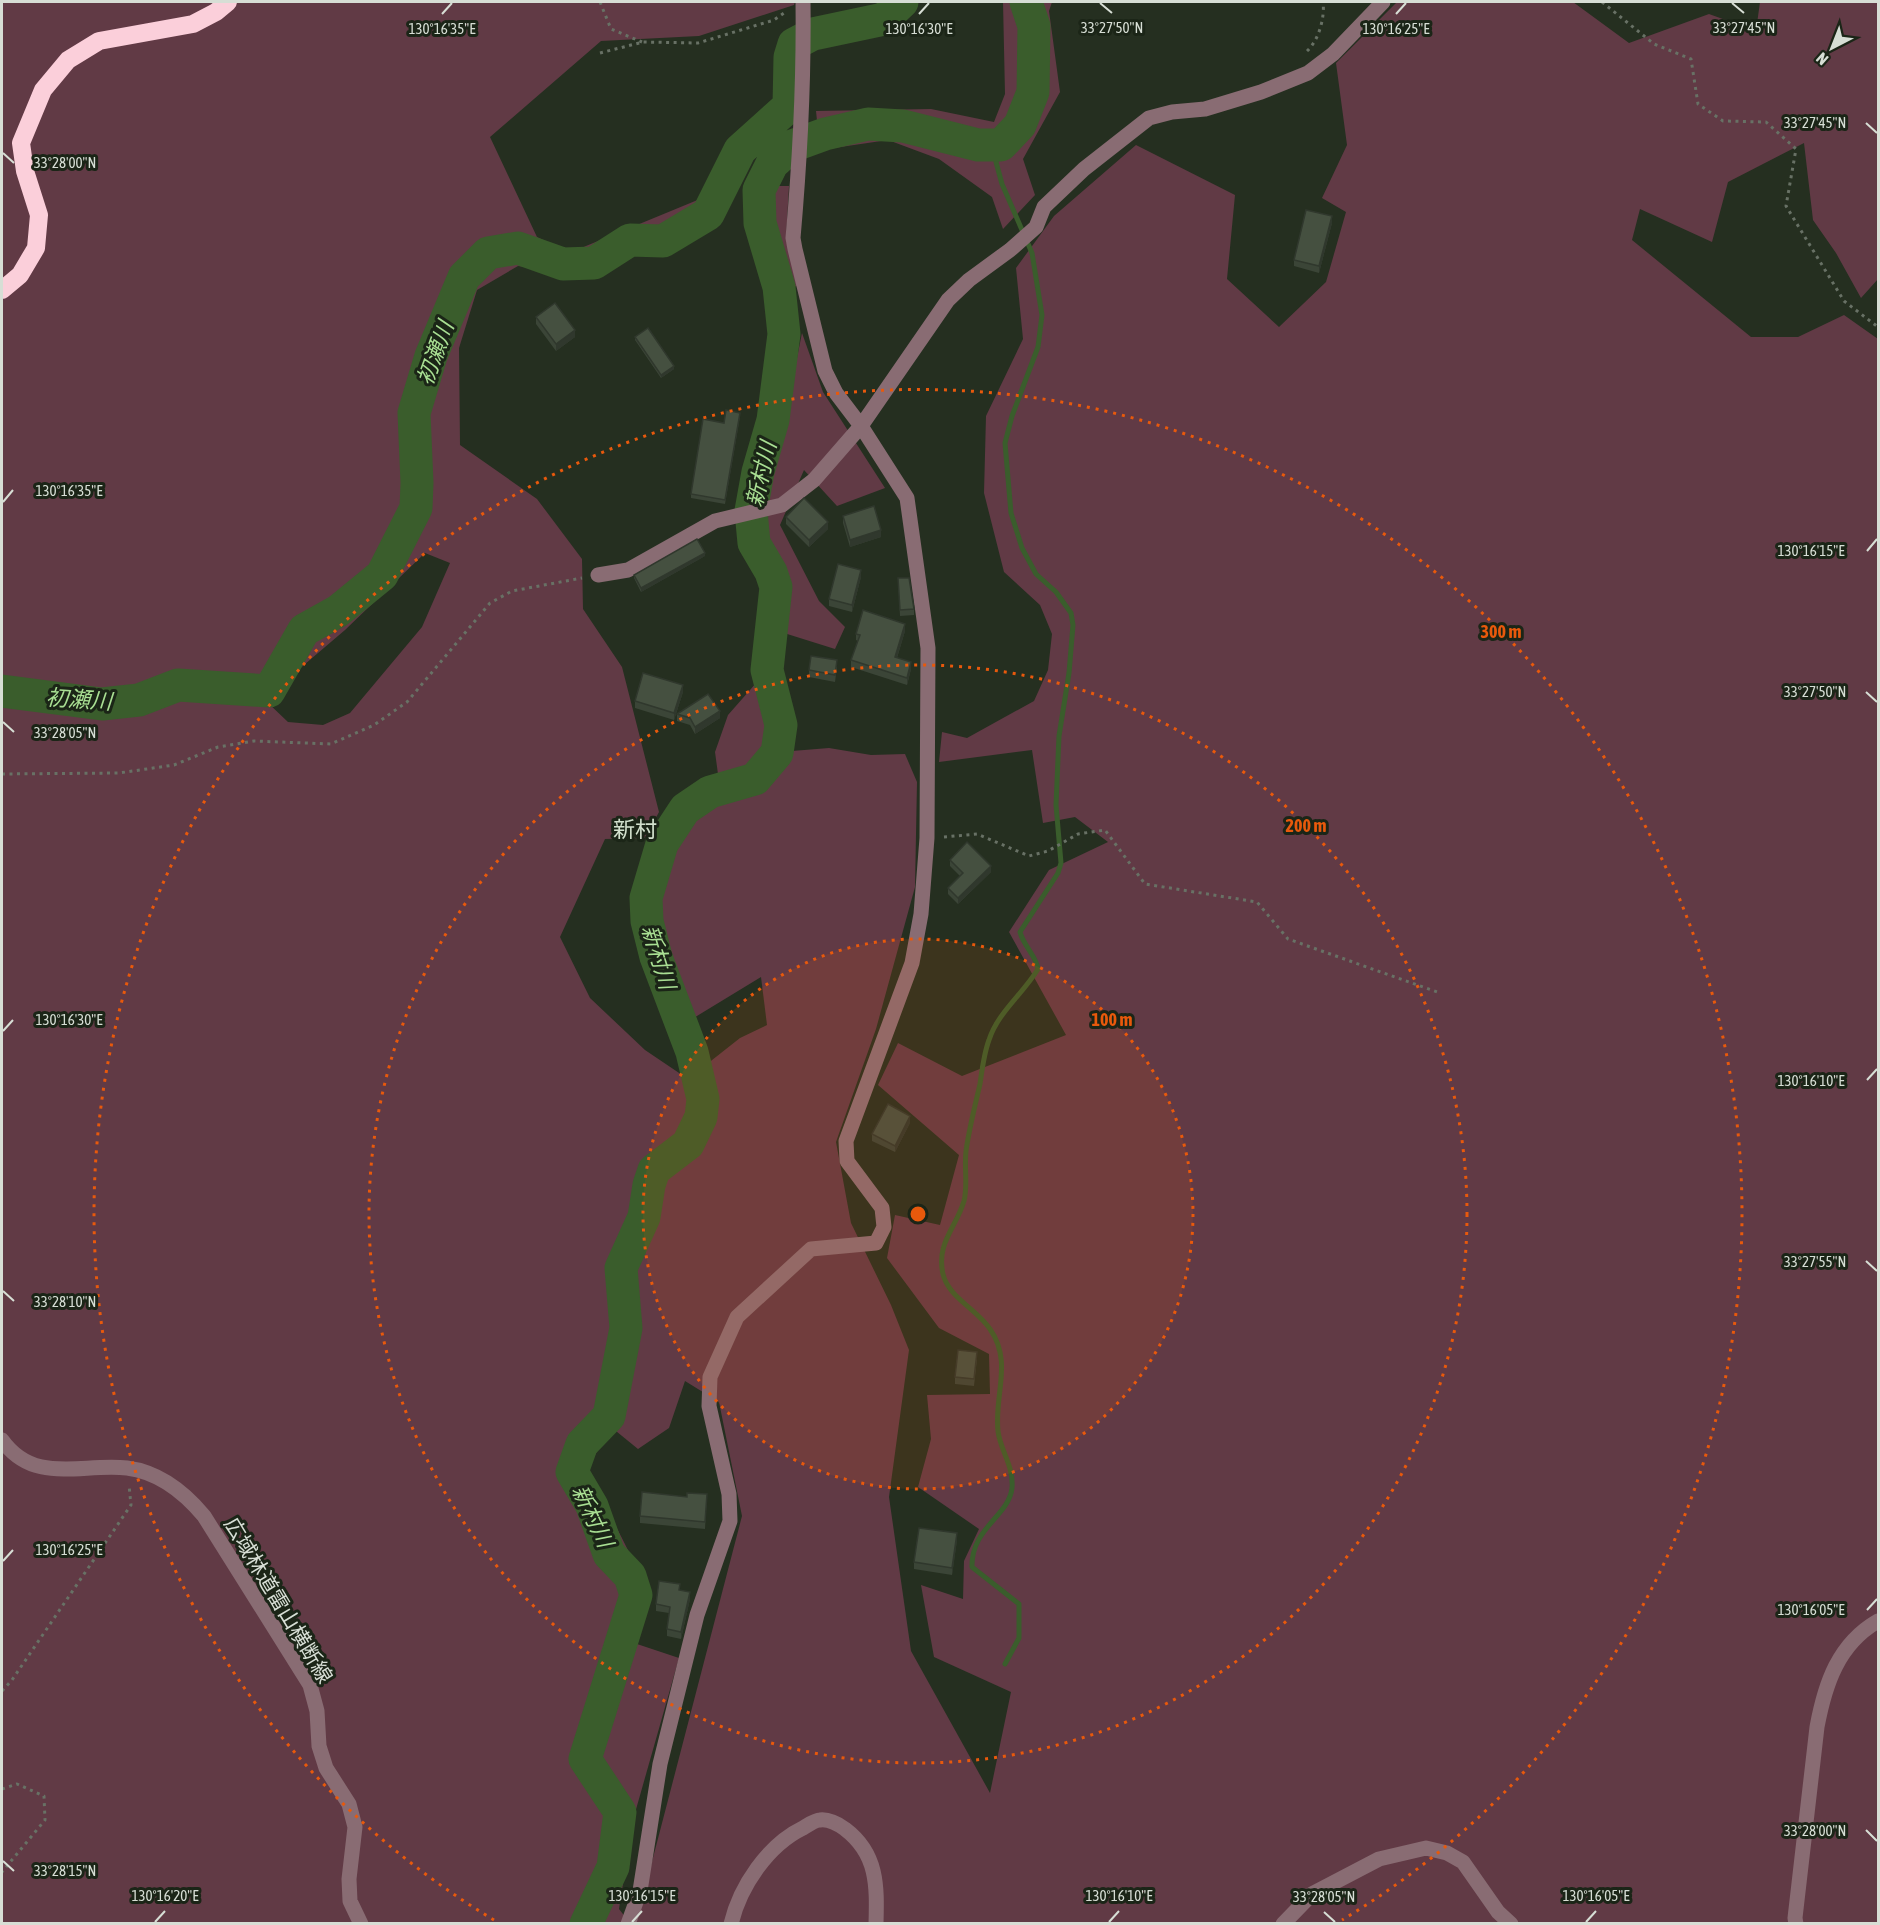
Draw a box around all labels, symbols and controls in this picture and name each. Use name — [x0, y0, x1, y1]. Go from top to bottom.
north arrow — [1802, 18, 1862, 78]
text: 33°27'50"N — [1081, 19, 1143, 36]
text: 33°27'45"N — [1713, 19, 1775, 36]
text: 130°16'35"E — [408, 20, 476, 37]
text: 130°16'30"E — [885, 20, 953, 37]
text: 130°16'25"E — [1362, 20, 1430, 37]
text: N — [1812, 49, 1831, 69]
text: 33°27'45"N — [1784, 114, 1846, 131]
text: 33°28'00"N — [34, 154, 96, 171]
water label: 初瀬川 — [411, 316, 459, 388]
water label: 新村川 — [741, 437, 782, 509]
text: 130°16'35"E — [35, 482, 103, 499]
text: 130°16'15"E — [1777, 542, 1845, 559]
text: 300 m — [1481, 621, 1521, 642]
text: 33°27'50"N — [1784, 683, 1846, 700]
water label: 初瀬川 — [45, 684, 115, 714]
text: 33°28'05"N — [34, 724, 96, 741]
text: 200 m — [1286, 815, 1326, 836]
district label: 新村 — [613, 816, 657, 842]
water label: 新村川 — [637, 922, 682, 994]
text: 100 m — [1092, 1009, 1132, 1030]
text: 130°16'30"E — [35, 1011, 103, 1028]
text: 130°16'10"E — [1777, 1072, 1845, 1089]
centre of rings — [908, 1204, 928, 1224]
text: 33°27'55"N — [1784, 1253, 1846, 1270]
text: 33°28'10"N — [34, 1293, 96, 1310]
water label: 新村川 — [567, 1481, 620, 1553]
street label: 広域林道雷山横断線 — [220, 1513, 338, 1687]
text: 130°16'25"E — [35, 1541, 103, 1558]
text: 130°16'05"E — [1777, 1601, 1845, 1618]
text: 33°28'00"N — [1784, 1822, 1846, 1839]
text: 33°28'15"N — [34, 1862, 96, 1879]
text: 130°16'20"E — [131, 1887, 199, 1904]
text: 130°16'15"E — [608, 1887, 676, 1904]
text: 130°16'10"E — [1085, 1887, 1153, 1904]
text: 130°16'05"E — [1562, 1887, 1630, 1904]
text: 33°28'05"N — [1293, 1888, 1355, 1905]

